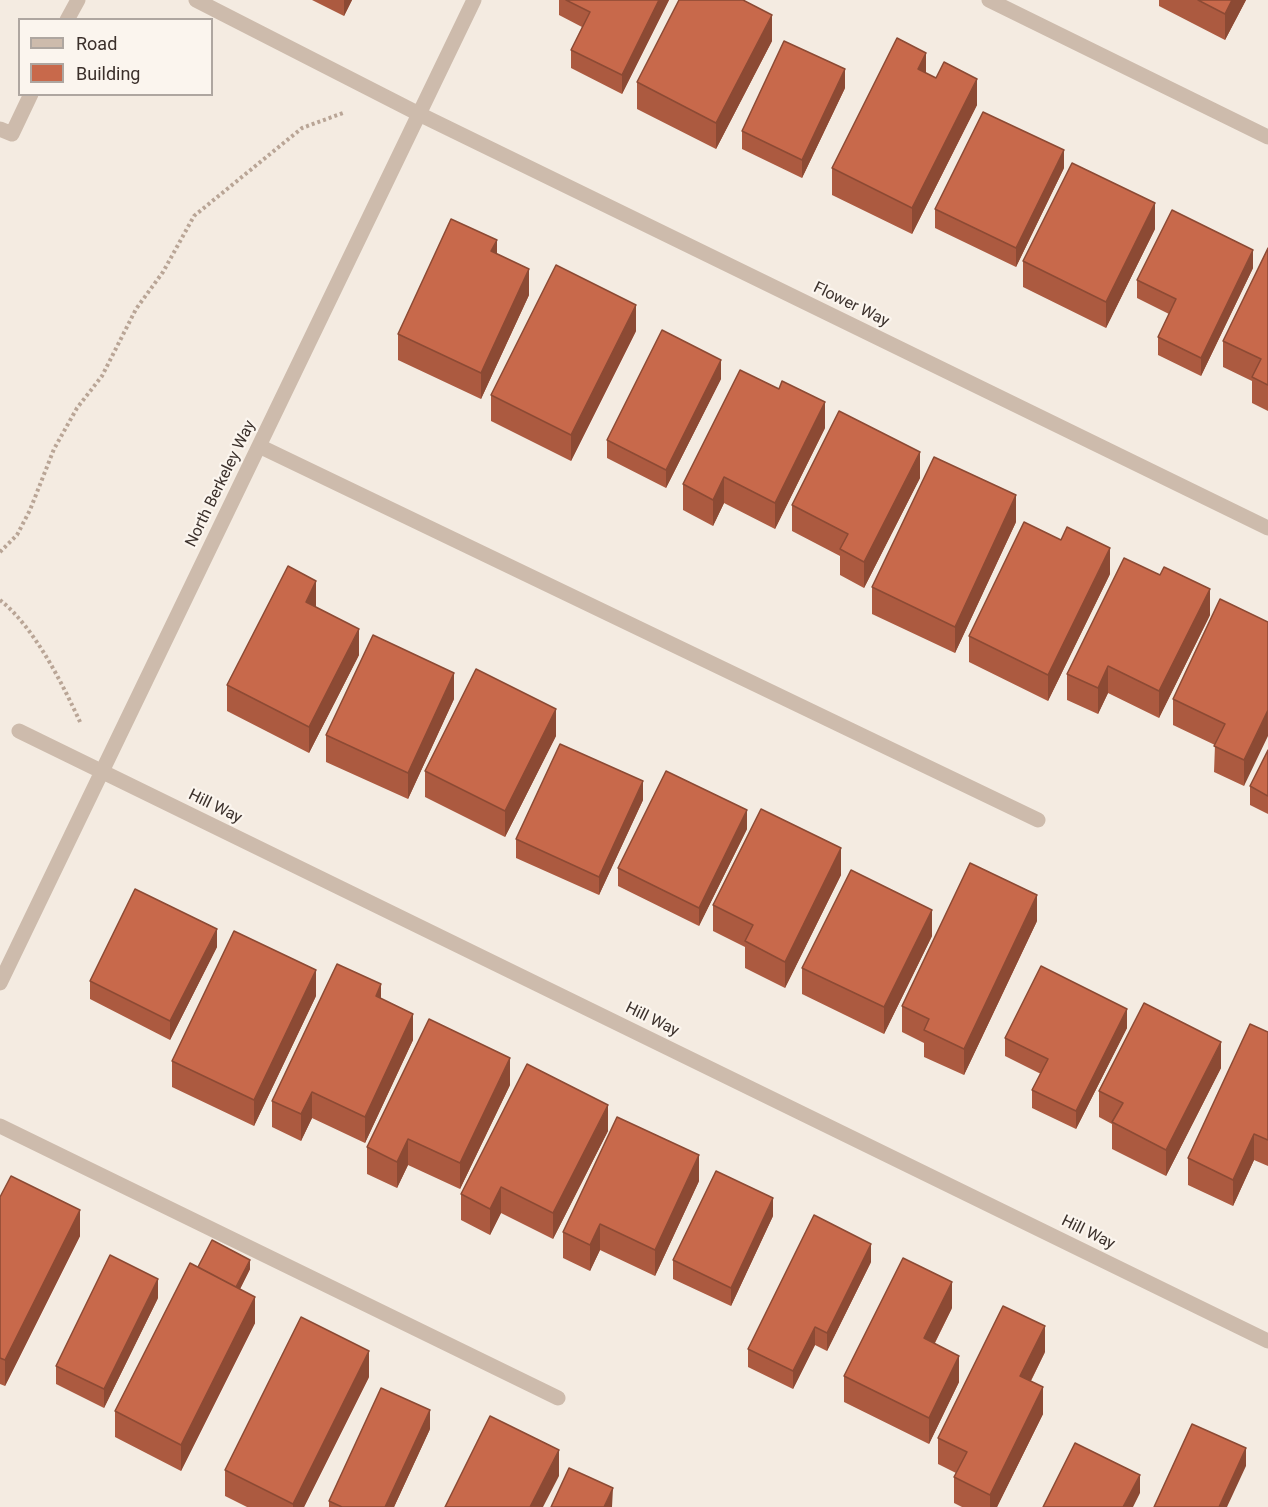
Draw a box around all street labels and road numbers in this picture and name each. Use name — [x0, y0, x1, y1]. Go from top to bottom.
street label: Flower Way — [810, 278, 892, 332]
street label: North Berkeley Way — [182, 418, 260, 550]
street label: Hill Way — [185, 786, 245, 828]
street label: Hill Way — [622, 999, 682, 1041]
street label: Hill Way — [1058, 1212, 1118, 1254]

